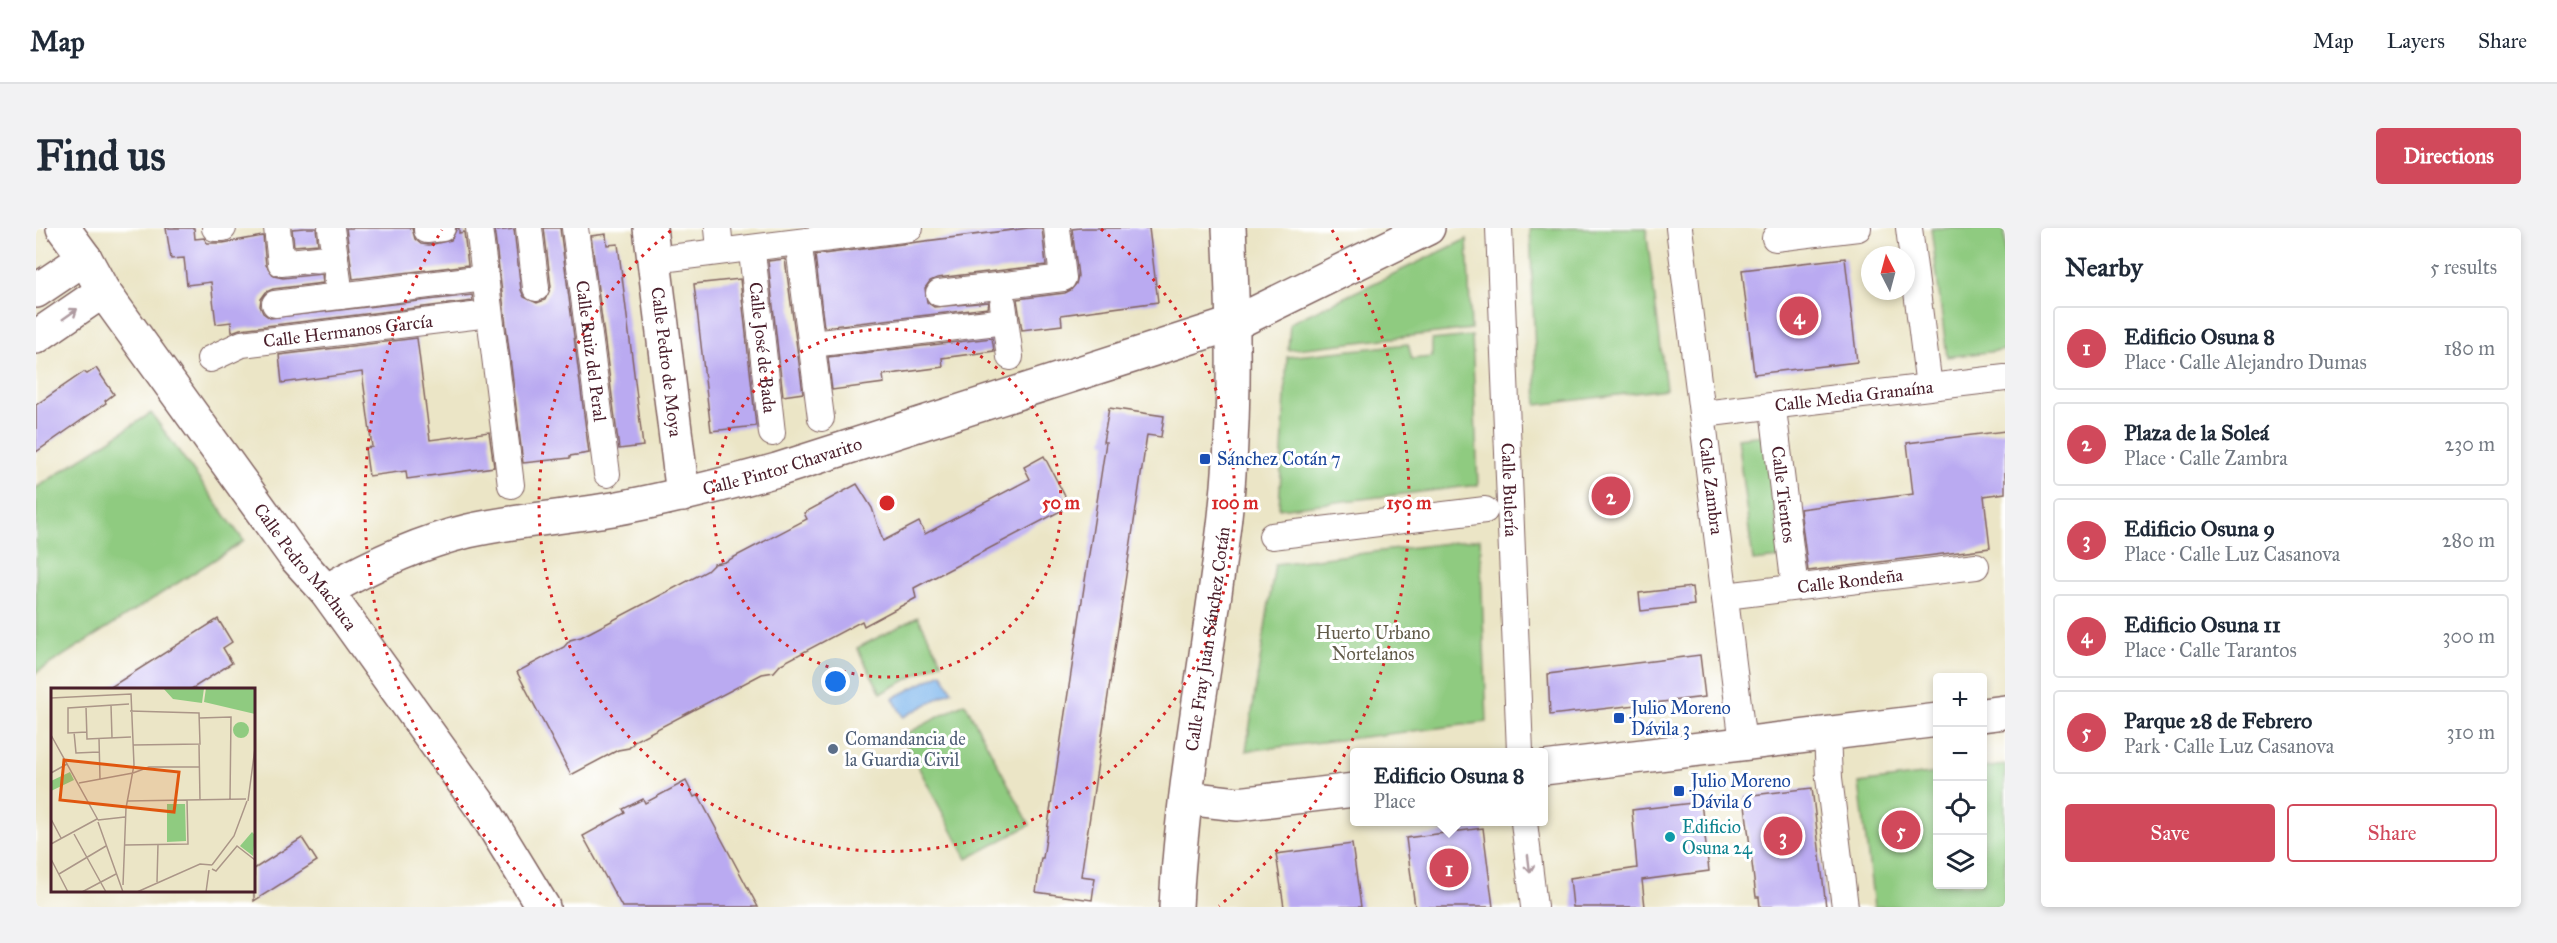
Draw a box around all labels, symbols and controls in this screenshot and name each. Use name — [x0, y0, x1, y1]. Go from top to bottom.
text: Map — [30, 24, 85, 59]
text: Map — [2313, 28, 2354, 54]
text: Layers — [2387, 28, 2445, 54]
text: Share — [2478, 28, 2527, 54]
button: Directions — [2376, 128, 2521, 184]
text: Find us — [36, 130, 166, 182]
north arrow — [1861, 246, 1915, 300]
text: Nearby — [2065, 251, 2143, 283]
text: 5 results — [2430, 255, 2497, 279]
street label: Calle Ruiz del Peral — [571, 279, 611, 423]
street label: Calle José de Bada — [744, 281, 781, 415]
street label: Calle Pedro de Moya — [646, 286, 687, 439]
pin: 4 — [1780, 294, 1818, 338]
one-way arrow — [61, 308, 77, 320]
street label: Calle Hermanos García — [262, 310, 434, 352]
text: Edificio Osuna 8 — [2124, 323, 2275, 350]
text: 1 — [2083, 336, 2090, 360]
text: 180 m — [2444, 336, 2495, 360]
text: Place · Calle Alejandro Dumas — [2124, 350, 2367, 374]
street label: Calle Media Granaína — [1773, 376, 1935, 416]
text: Plaza de la Soleá — [2124, 419, 2269, 446]
street label: Calle Pintor Chavarito — [700, 432, 865, 500]
text: 2 — [2082, 432, 2091, 456]
text: 230 m — [2444, 432, 2495, 456]
street label: Calle Zambra — [1694, 436, 1728, 536]
street label: Calle Bulería — [1497, 442, 1522, 538]
street label: Calle Tientos — [1767, 445, 1800, 544]
text: Place · Calle Zambra — [2124, 446, 2288, 470]
place label: Sánchez Cotán 7 — [1217, 448, 1341, 470]
marker: Sánchez Cotán 7 — [1198, 452, 1212, 466]
pin: 2 — [1592, 474, 1630, 518]
text: 50 m — [1042, 492, 1081, 514]
text: 100 m — [1212, 492, 1259, 514]
text: 150 m — [1387, 492, 1432, 514]
centre of rings — [877, 493, 897, 513]
street label: Calle Pedro Machuca — [249, 499, 362, 635]
text: Edificio Osuna 9 — [2124, 515, 2275, 542]
street label: Calle Fray Juan Sánchez Cotán — [1181, 525, 1235, 753]
text: 3 — [2083, 528, 2091, 552]
text: 280 m — [2442, 528, 2495, 552]
text: Place · Calle Luz Casanova — [2124, 542, 2340, 566]
street label: Calle Rondeña — [1796, 564, 1905, 598]
text: Edificio Osuna 11 — [2124, 611, 2281, 638]
park label: Huerto Urbano Nortelanos — [1316, 622, 1430, 665]
text: 4 — [2081, 624, 2092, 648]
text: 300 m — [2443, 624, 2495, 648]
text: Place · Calle Tarantos — [2124, 638, 2297, 662]
your location — [821, 667, 850, 696]
map controls — [1933, 673, 1987, 889]
button: + — [1933, 673, 1987, 727]
inset map — [51, 688, 255, 892]
place label: Julio Moreno Dávila 3 — [1629, 697, 1731, 740]
text: Parque 28 de Febrero — [2124, 707, 2312, 734]
marker: Julio Moreno Dávila 3 — [1612, 711, 1626, 725]
text: 5 — [2082, 720, 2091, 744]
text: 310 m — [2446, 720, 2495, 744]
button: − — [1933, 727, 1987, 781]
place label: Comandancia de la Guardia Civil — [845, 728, 966, 771]
text: Park · Calle Luz Casanova — [2124, 734, 2334, 758]
marker: Comandancia de la Guardia Civil — [826, 742, 840, 756]
popup — [1350, 748, 1548, 826]
text: Edificio Osuna 8 — [1374, 762, 1524, 789]
place label: Julio Moreno Dávila 6 — [1689, 770, 1791, 813]
button: locate — [1933, 781, 1987, 835]
marker: Julio Moreno Dávila 6 — [1672, 784, 1686, 798]
text: Place — [1374, 789, 1416, 813]
button: Save — [2065, 804, 2275, 862]
button: Share — [2287, 804, 2497, 862]
pin: 5 — [1882, 808, 1920, 852]
pin: 3 — [1764, 814, 1802, 858]
place label: Edificio Osuna 24 — [1682, 816, 1753, 859]
marker: Edificio Osuna 24 — [1663, 830, 1677, 844]
button: layers — [1933, 835, 1987, 889]
pin: 1 — [1430, 846, 1468, 890]
one-way arrow — [1524, 854, 1535, 874]

